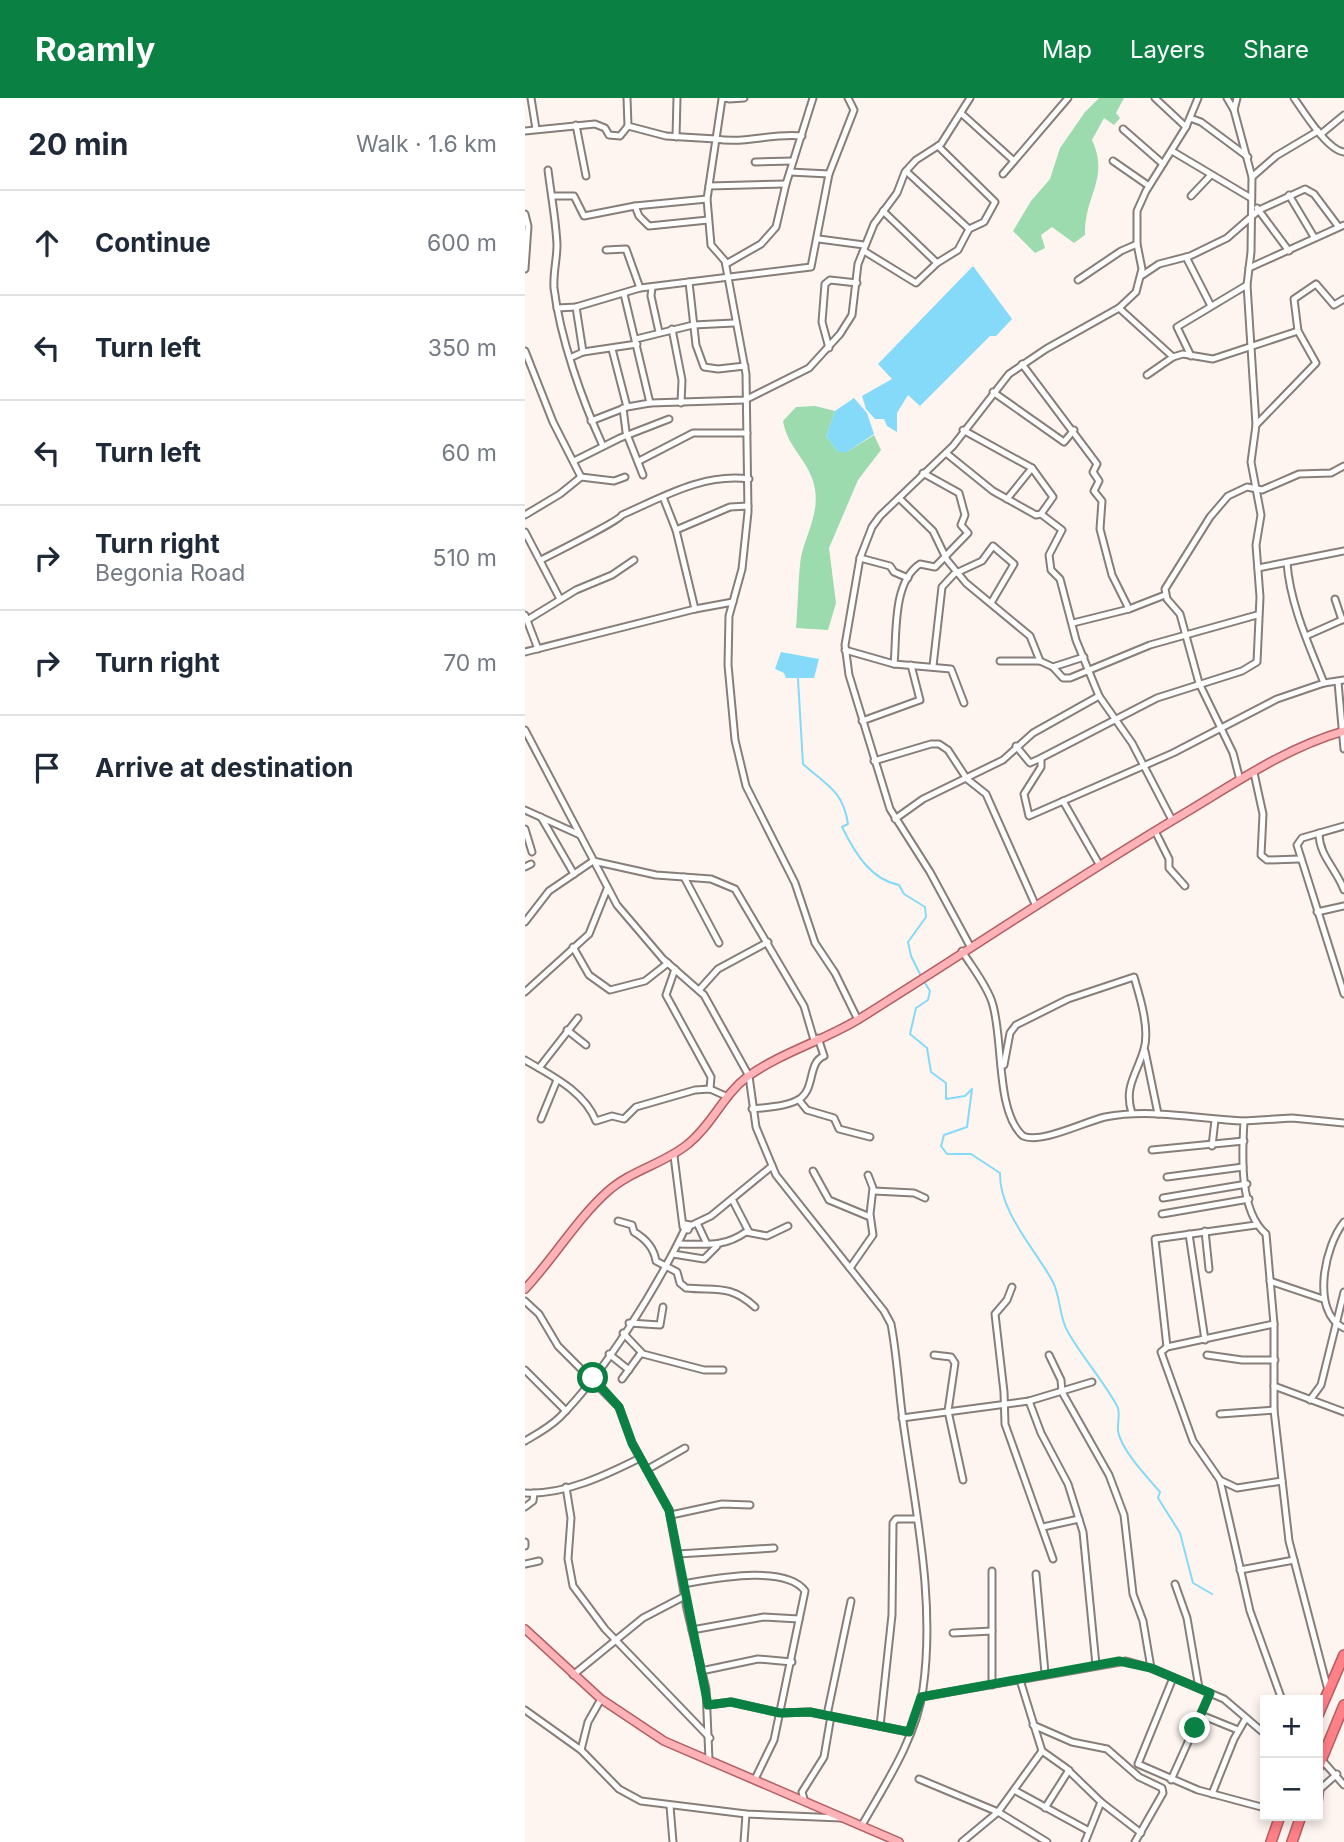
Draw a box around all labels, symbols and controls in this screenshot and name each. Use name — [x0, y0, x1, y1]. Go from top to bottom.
text: Roamly — [35, 29, 155, 69]
text: Map — [1042, 35, 1092, 64]
text: Layers — [1130, 35, 1205, 64]
text: Share — [1243, 35, 1309, 64]
text: 20 min — [28, 126, 128, 162]
text: Walk · 1.6 km — [356, 130, 497, 158]
icon: ahead — [28, 224, 66, 262]
text: Continue — [95, 227, 211, 258]
text: 600 m — [427, 229, 497, 257]
icon: left — [28, 329, 66, 367]
text: Turn left — [95, 332, 201, 363]
text: 350 m — [428, 334, 497, 362]
icon: left — [28, 434, 66, 472]
text: Turn left — [95, 437, 201, 468]
text: 60 m — [442, 439, 497, 467]
text: Turn right — [95, 528, 220, 559]
icon: right — [28, 539, 66, 577]
text: 510 m — [433, 544, 497, 572]
text: Begonia Road — [95, 559, 245, 587]
icon: right — [28, 644, 66, 682]
text: Turn right — [95, 647, 220, 678]
text: 70 m — [443, 649, 497, 677]
icon: arrive — [28, 749, 66, 787]
text: Arrive at destination — [95, 752, 354, 783]
route start — [577, 1362, 608, 1393]
map controls — [1260, 1695, 1323, 1821]
button: + — [1260, 1695, 1323, 1758]
route end — [1179, 1712, 1210, 1743]
button: − — [1260, 1758, 1323, 1821]

